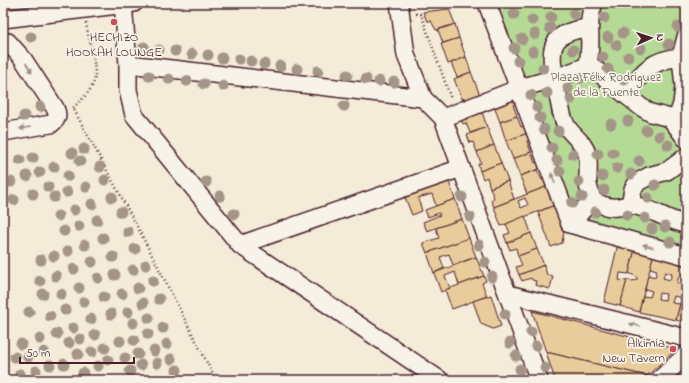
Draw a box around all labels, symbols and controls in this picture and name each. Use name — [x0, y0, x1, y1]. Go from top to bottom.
marker: HECHIZO HOOKAH LOUNGE — [109, 17, 119, 27]
north arrow — [631, 18, 671, 58]
place label: HECHIZO HOOKAH LOUNGE — [66, 28, 162, 62]
text: N — [652, 33, 668, 42]
one-way arrow — [25, 63, 33, 74]
park label: Plaza Félix Rodríguez de la Fuente — [551, 68, 662, 102]
one-way arrow — [19, 125, 31, 131]
one-way arrow — [550, 172, 556, 184]
one-way arrow — [642, 243, 654, 249]
one-way arrow — [628, 322, 641, 328]
place label: Alkimia New Tavern — [602, 334, 665, 368]
scale bar — [20, 339, 134, 365]
marker: Alkimia New Tavern — [668, 344, 678, 354]
text: 50 m — [26, 345, 50, 363]

